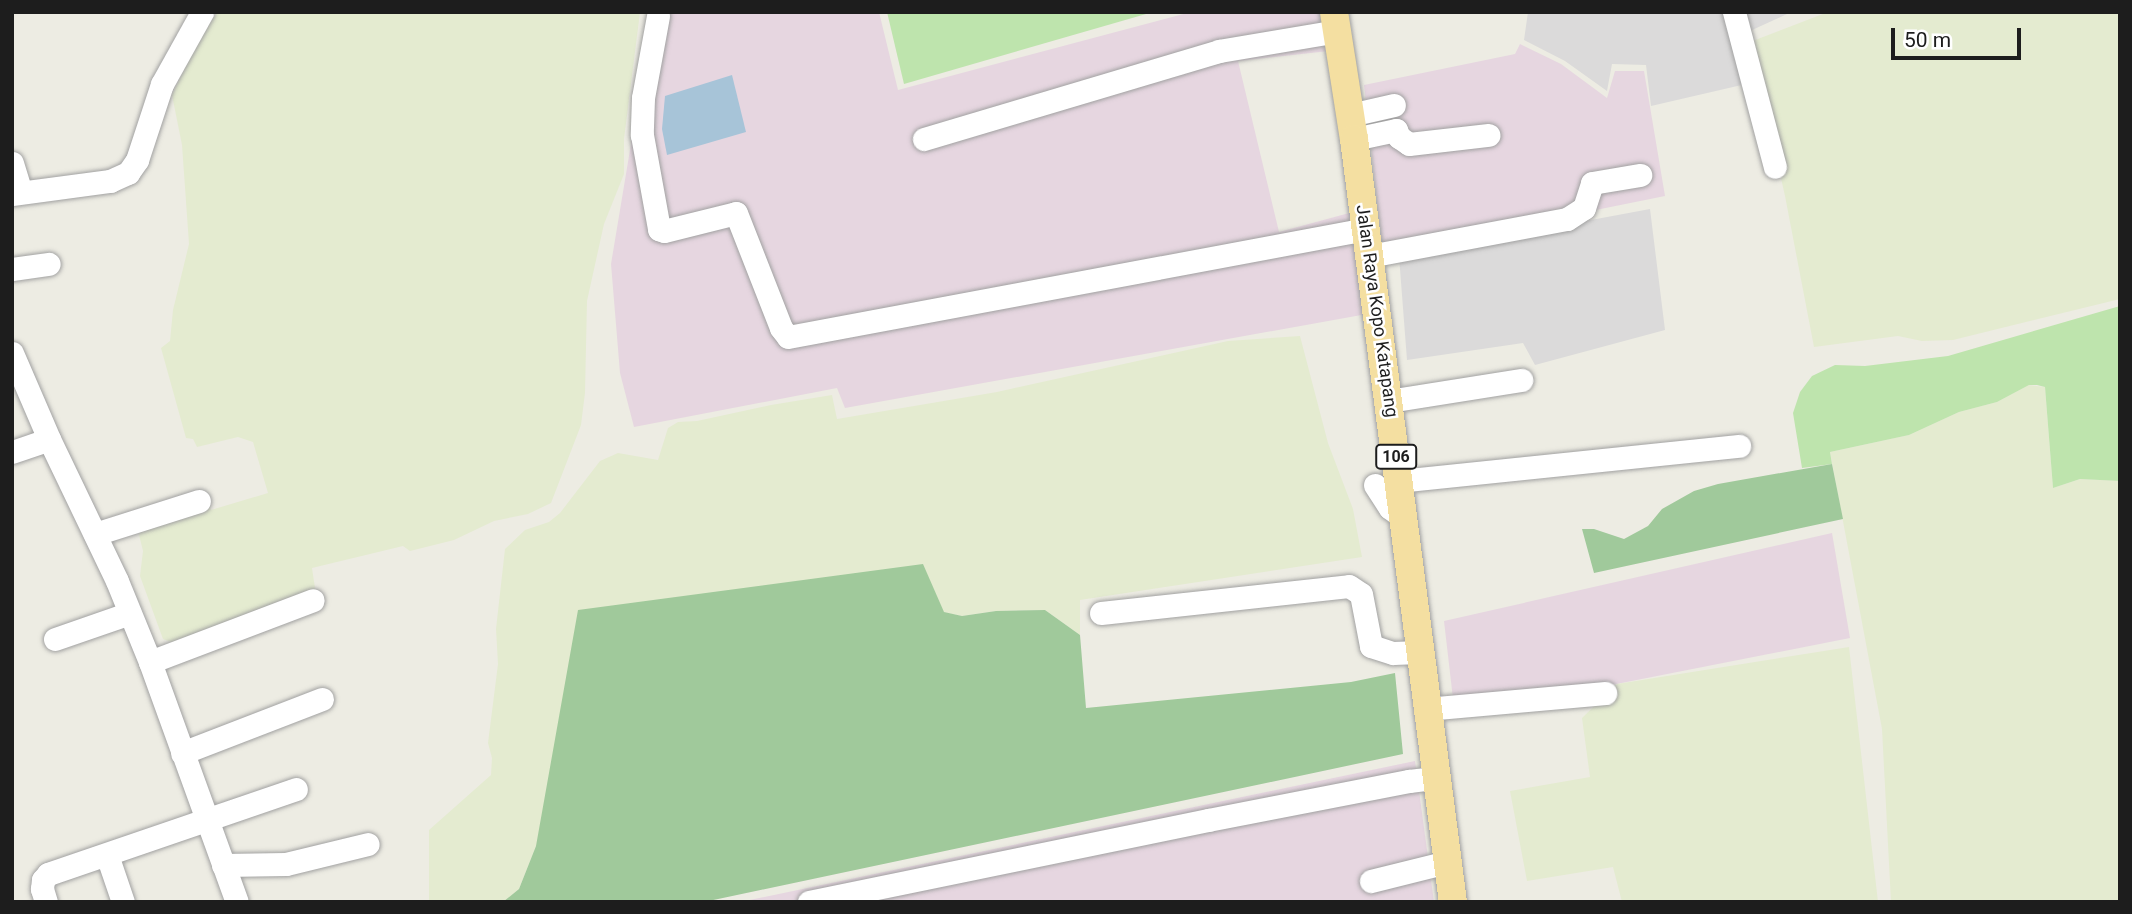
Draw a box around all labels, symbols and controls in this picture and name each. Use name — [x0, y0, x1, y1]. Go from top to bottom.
scale bar — [1894, 14, 2024, 58]
text: 50 m — [1904, 28, 1951, 52]
street label: Jalan Raya Kopo Katapang — [1351, 203, 1403, 419]
road number: 106 — [1375, 445, 1417, 470]

